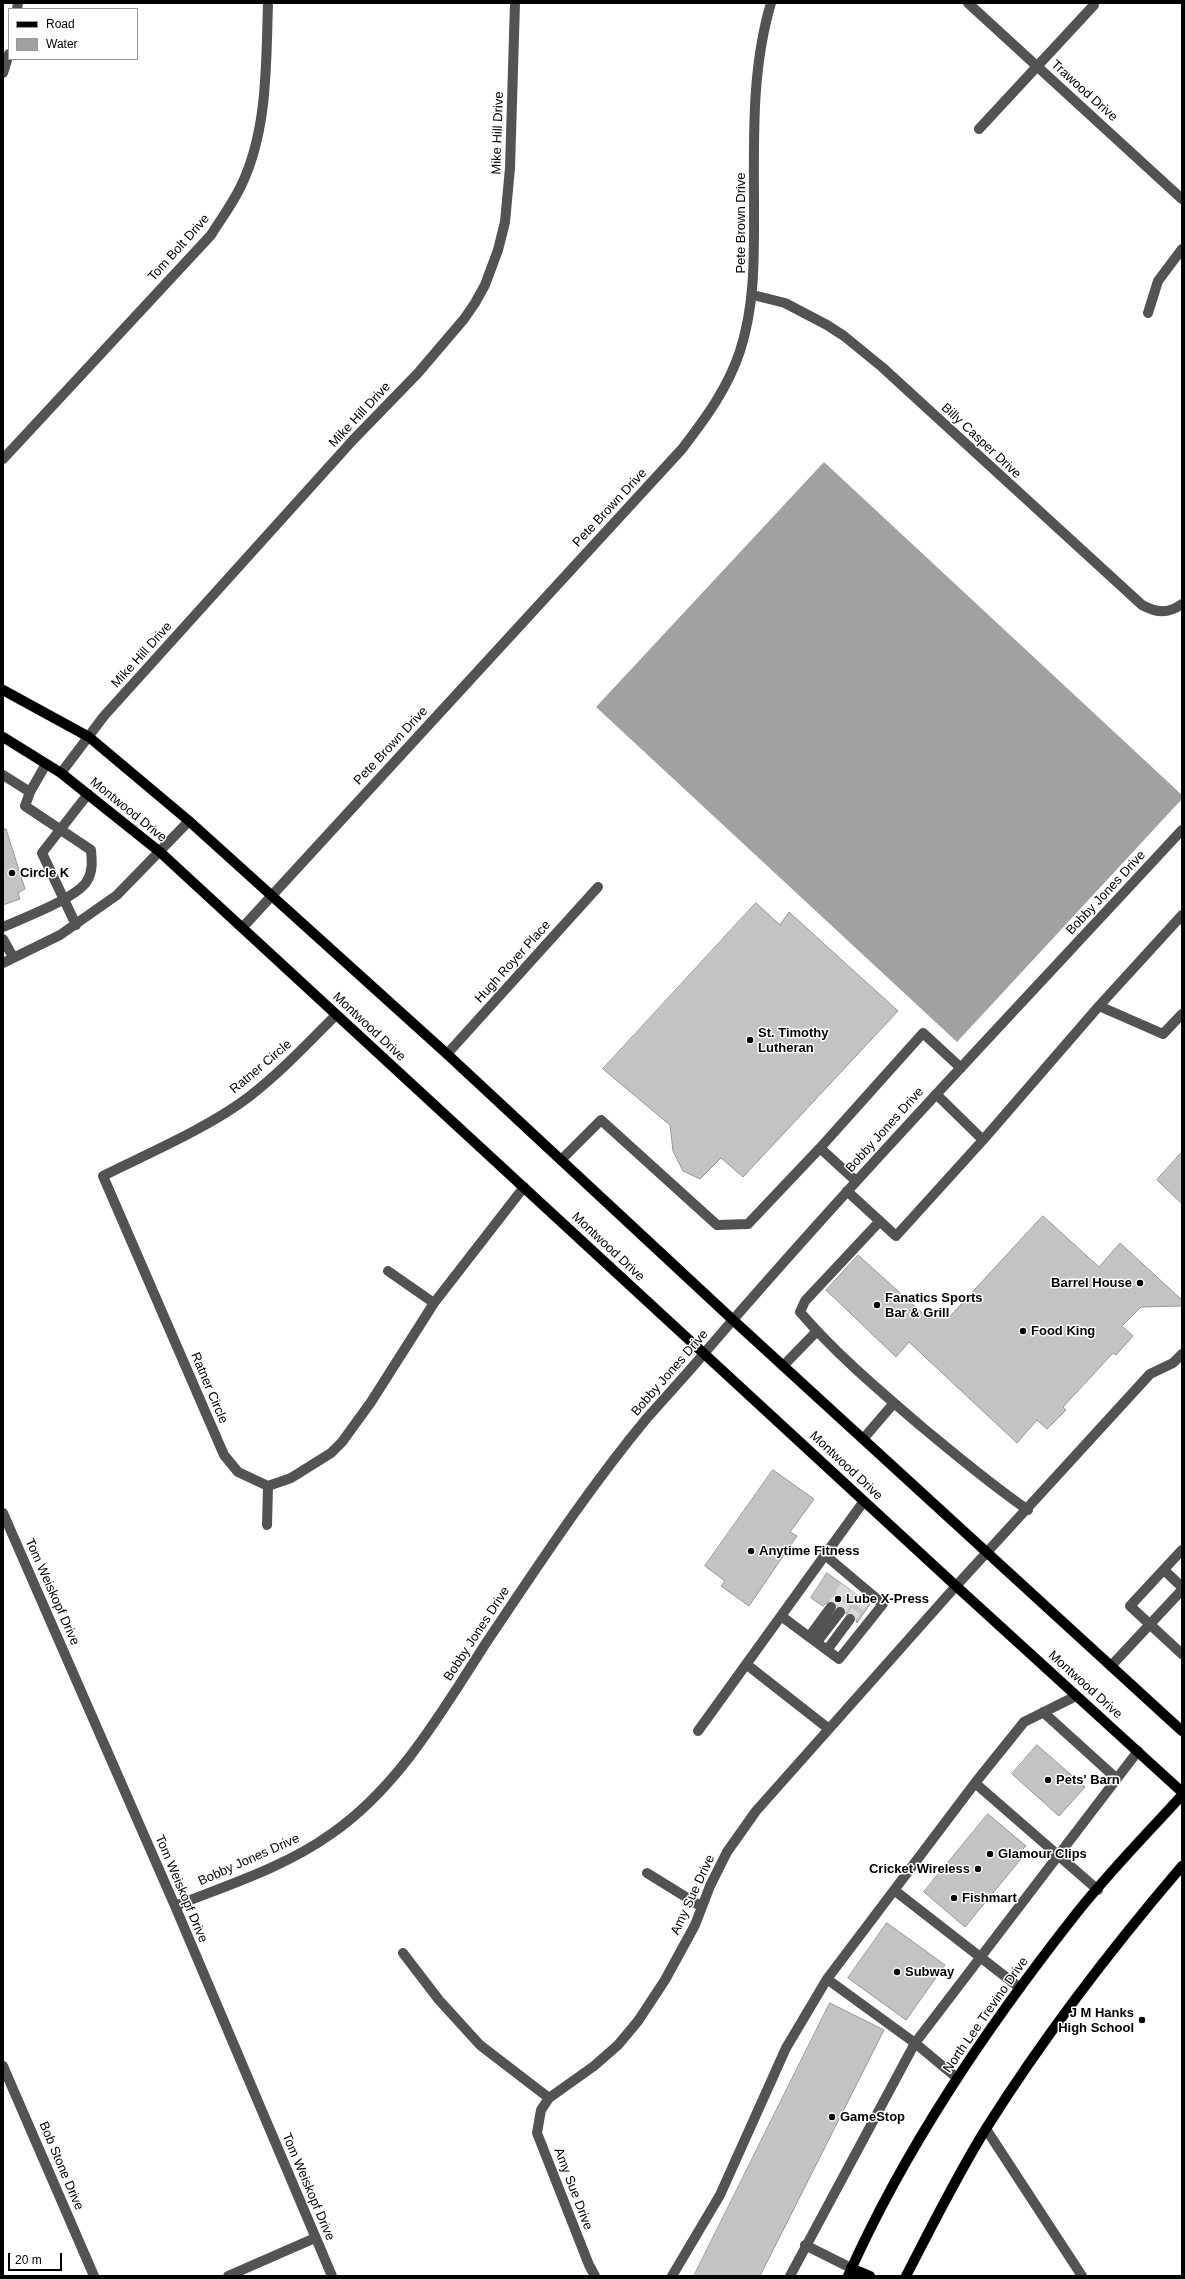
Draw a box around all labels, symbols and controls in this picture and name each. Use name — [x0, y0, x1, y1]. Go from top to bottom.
legend — [8, 8, 138, 60]
text: Road — [46, 17, 75, 31]
text: Water — [46, 37, 78, 51]
street label: Trawood Drive — [1048, 57, 1120, 125]
street label: Mike Hill Drive — [489, 91, 507, 175]
street label: Pete Brown Drive — [733, 172, 749, 274]
street label: Tom Bolt Drive — [145, 211, 213, 285]
street label: Mike Hill Drive — [326, 379, 394, 451]
street label: Billy Casper Drive — [938, 400, 1024, 482]
street label: Pete Brown Drive — [570, 466, 650, 550]
street label: Mike Hill Drive — [108, 619, 176, 691]
street label: Pete Brown Drive — [351, 704, 431, 788]
street label: Montwood Drive — [87, 774, 169, 846]
street label: Bobby Jones Drive — [1063, 848, 1149, 938]
place label: Circle K — [20, 865, 69, 881]
marker: Circle K — [7, 868, 17, 878]
street label: Hugh Royer Place — [472, 918, 554, 1006]
street label: Montwood Drive — [329, 989, 409, 1065]
place label: St. Timothy Lutheran — [758, 1025, 829, 1056]
marker: St. Timothy Lutheran — [745, 1035, 755, 1045]
street label: Ratner Circle — [227, 1037, 295, 1097]
street label: Bobby Jones Drive — [843, 1084, 927, 1176]
street label: Montwood Drive — [568, 1209, 648, 1285]
place label: Barrel House — [1051, 1275, 1132, 1291]
marker: Barrel House — [1135, 1278, 1145, 1288]
place label: Fanatics Sports Bar & Grill — [885, 1290, 983, 1321]
marker: Fanatics Sports Bar & Grill — [872, 1300, 882, 1310]
place label: Food King — [1031, 1323, 1095, 1339]
marker: Food King — [1018, 1326, 1028, 1336]
street label: Bobby Jones Drive — [628, 1327, 712, 1419]
street label: Ratner Circle — [187, 1350, 231, 1426]
street label: Montwood Drive — [806, 1428, 886, 1504]
street label: Tom Weiskopf Drive — [21, 1536, 83, 1648]
place label: Anytime Fitness — [759, 1543, 859, 1559]
marker: Anytime Fitness — [746, 1546, 756, 1556]
street label: Bobby Jones Drive — [441, 1584, 513, 1684]
place label: Lube X-Press — [846, 1591, 929, 1607]
marker: Lube X-Press — [833, 1594, 843, 1604]
street label: Montwood Drive — [1045, 1648, 1125, 1722]
place label: Pets' Barn — [1056, 1772, 1120, 1788]
marker: Pets' Barn — [1043, 1775, 1053, 1785]
street label: Bobby Jones Drive — [196, 1831, 302, 1889]
street label: Tom Weiskopf Drive — [151, 1833, 211, 1945]
place label: Glamour Clips — [998, 1846, 1087, 1862]
marker: Glamour Clips — [985, 1849, 995, 1859]
street label: Amy Sue Drive — [668, 1852, 718, 1938]
place label: Cricket Wireless — [869, 1861, 970, 1877]
marker: Cricket Wireless — [973, 1864, 983, 1874]
place label: Fishmart — [962, 1890, 1017, 1906]
marker: Fishmart — [949, 1893, 959, 1903]
street label: North Lee Trevino Drive — [940, 1954, 1032, 2076]
place label: Subway — [905, 1964, 954, 1980]
marker: Subway — [892, 1967, 902, 1977]
place label: J M Hanks High School — [1058, 2005, 1134, 2036]
marker: J M Hanks High School — [1137, 2015, 1147, 2025]
place label: GameStop — [840, 2109, 905, 2125]
marker: GameStop — [827, 2112, 837, 2122]
street label: Bob Stone Drive — [35, 2119, 87, 2213]
street label: Tom Weiskopf Drive — [278, 2131, 338, 2243]
street label: Amy Sue Drive — [550, 2146, 596, 2232]
scale bar — [10, 2245, 64, 2271]
text: 20 m — [15, 2253, 42, 2267]

